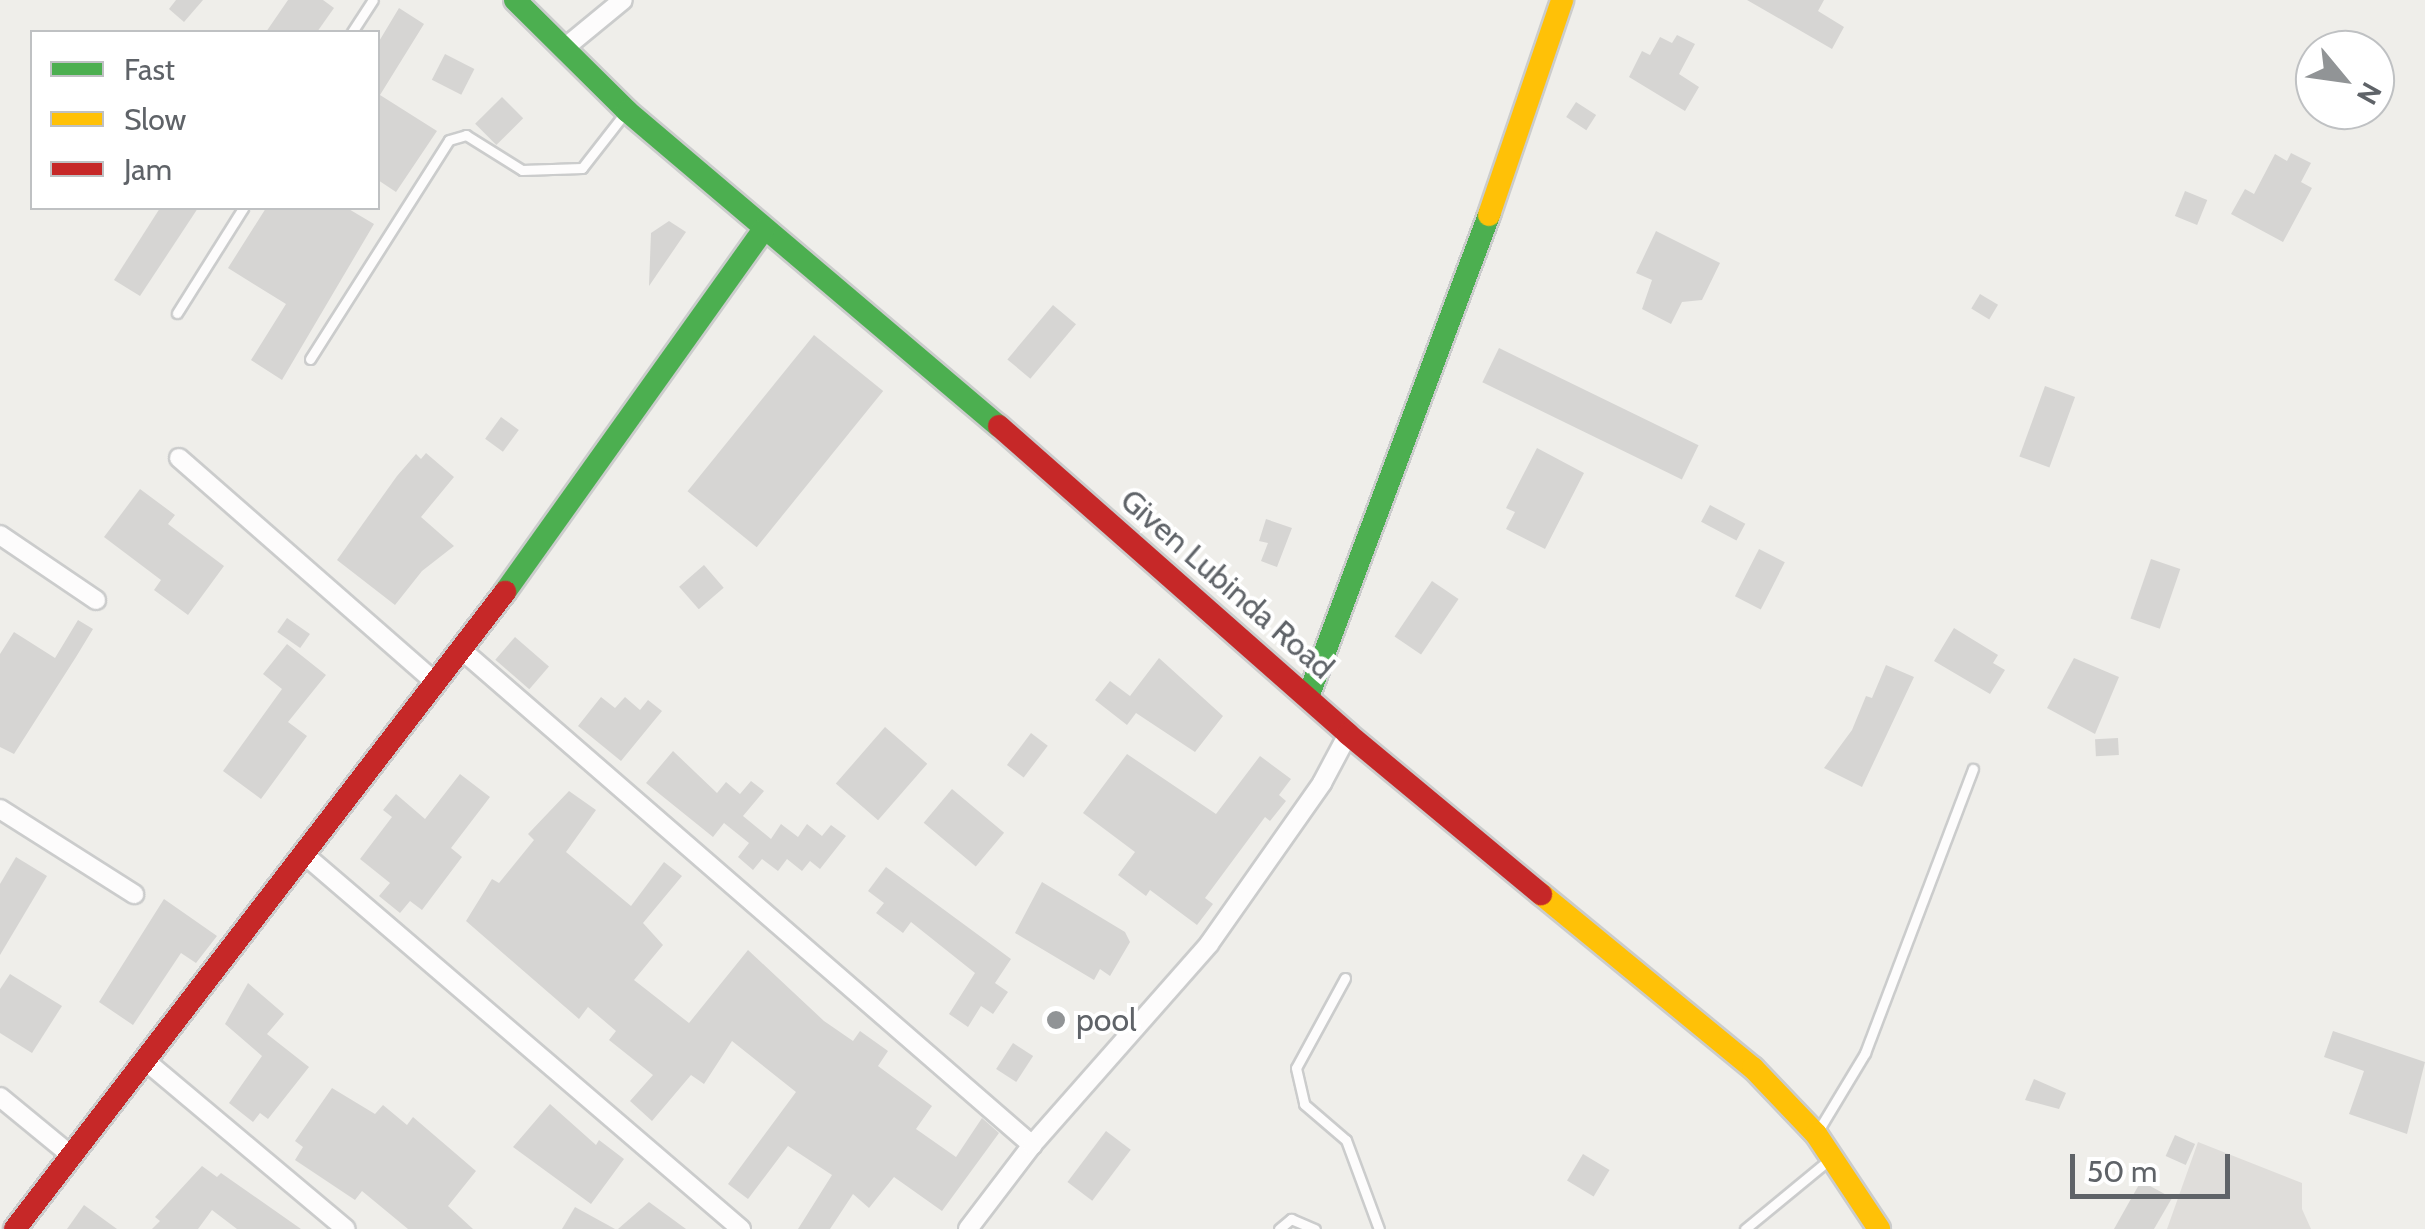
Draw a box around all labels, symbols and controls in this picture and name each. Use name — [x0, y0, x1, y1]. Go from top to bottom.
legend — [30, 30, 380, 210]
north arrow — [2295, 30, 2395, 130]
text: Fast — [124, 51, 175, 88]
text: N — [2350, 77, 2389, 110]
text: Slow — [124, 101, 186, 138]
text: Jam — [124, 151, 172, 188]
street label: Given Lubinda Road — [1113, 481, 1341, 687]
place label: pool — [1076, 1001, 1137, 1039]
marker: pool — [1045, 1009, 1067, 1031]
scale bar — [2075, 1134, 2235, 1196]
text: 50 m — [2087, 1153, 2157, 1190]

